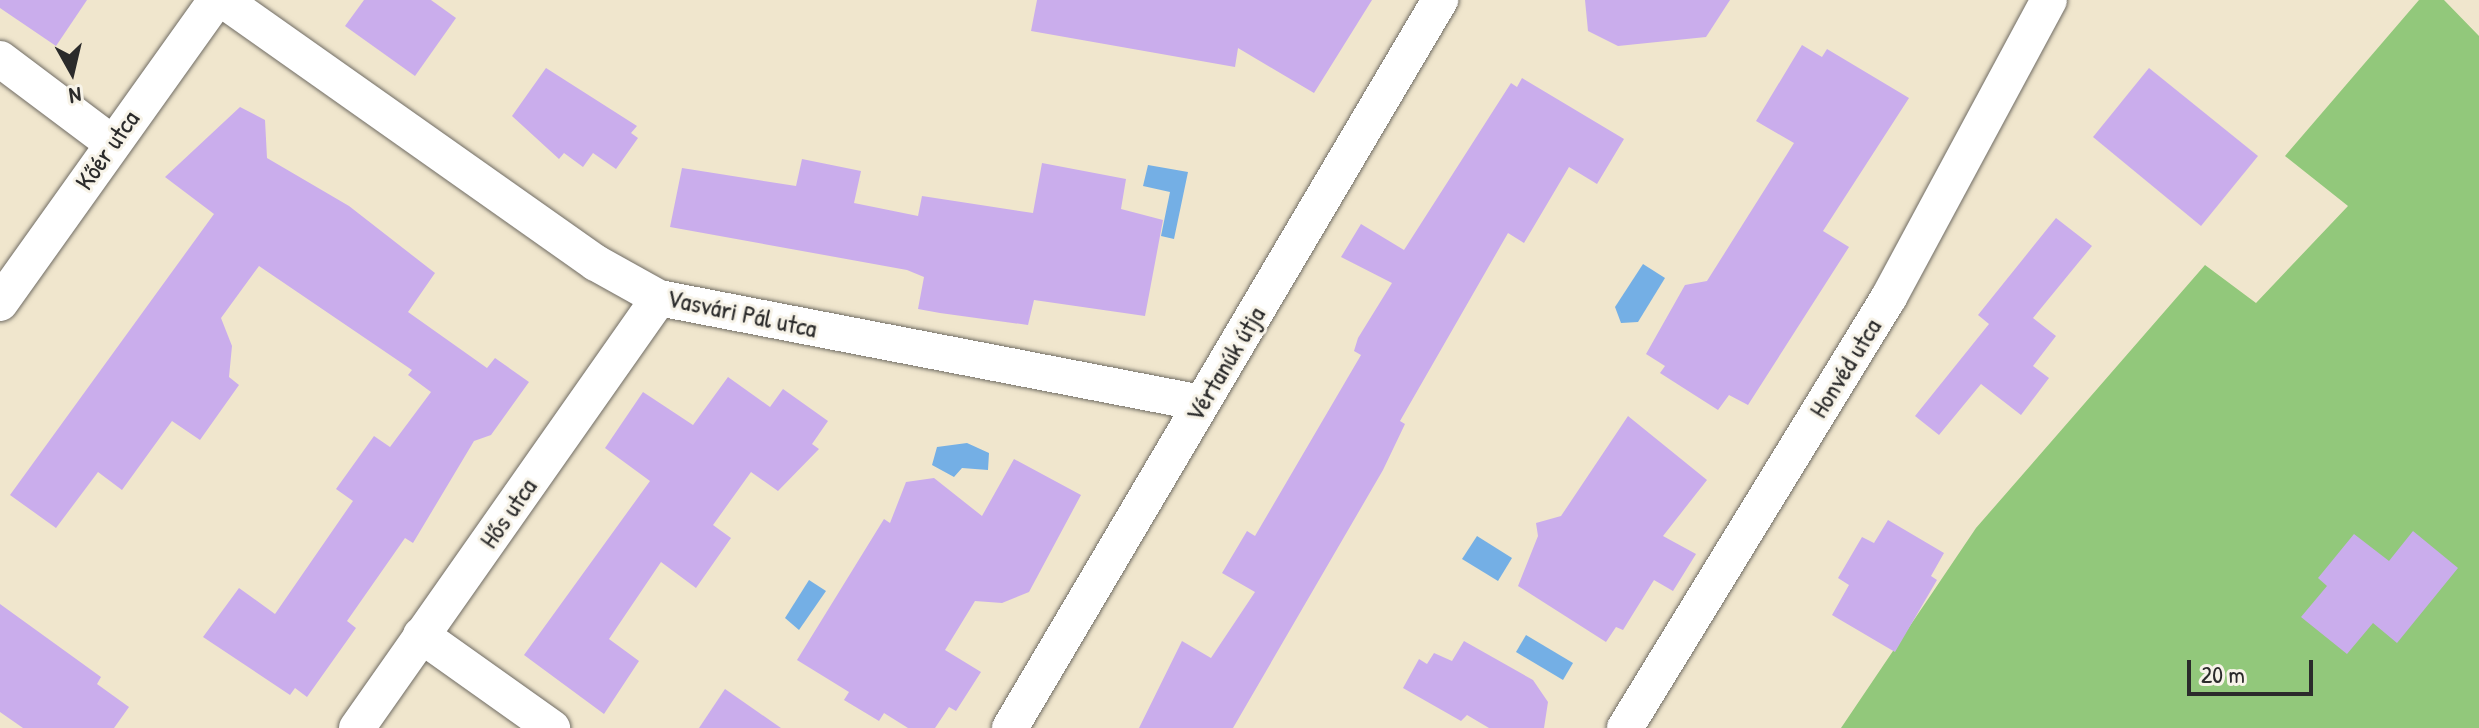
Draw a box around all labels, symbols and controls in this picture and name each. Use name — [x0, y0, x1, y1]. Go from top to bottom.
north arrow — [32, 32, 112, 112]
text: N — [67, 80, 83, 111]
street label: Kőér utca — [68, 104, 146, 196]
street label: Vasvári Pál utca — [664, 282, 820, 344]
street label: Vértanúk útja — [1178, 301, 1272, 427]
street label: Honvéd utca — [1802, 313, 1888, 423]
street label: Hős utca — [473, 472, 543, 554]
scale bar — [2191, 644, 2317, 694]
text: 20 m — [2201, 658, 2245, 690]

